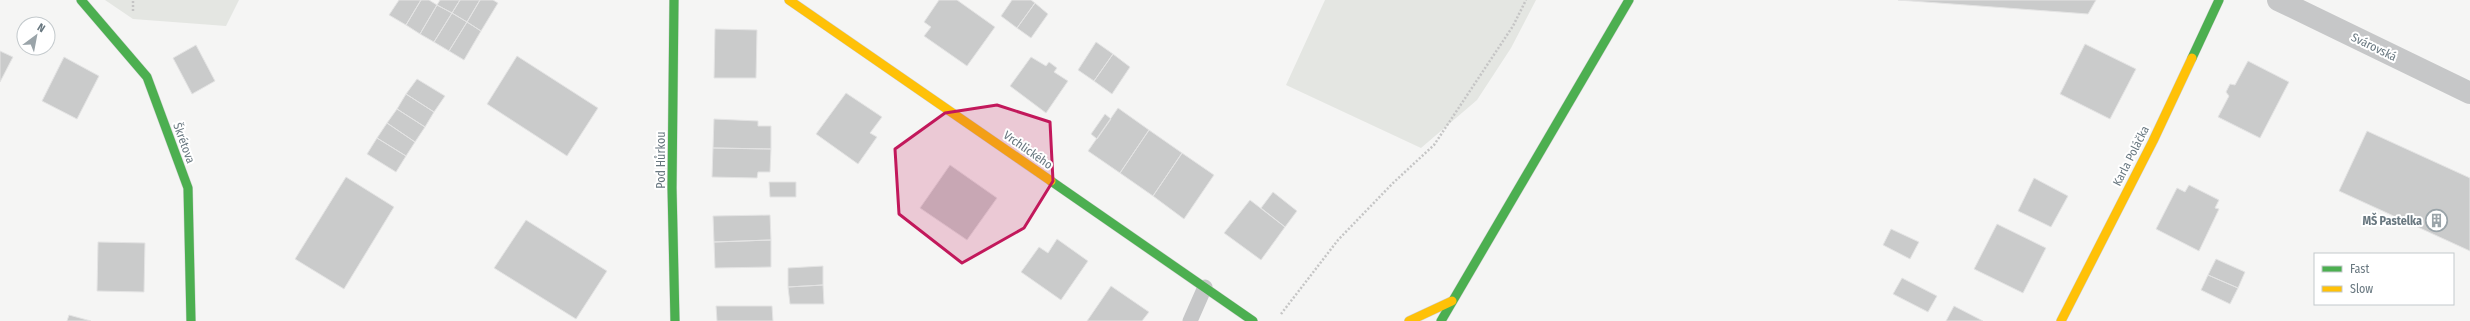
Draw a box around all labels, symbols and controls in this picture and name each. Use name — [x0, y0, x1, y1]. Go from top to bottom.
north arrow — [16, 16, 56, 56]
text: N — [35, 21, 47, 35]
street label: Svárovská — [2349, 30, 2399, 64]
street label: Škrétova — [170, 120, 199, 165]
street label: Karla Poláčka — [2110, 123, 2152, 188]
street label: Vrchlického — [1001, 128, 1055, 172]
street label: Pod Hůrkou — [654, 131, 668, 189]
building icon: MŠ Pastelka — [2424, 208, 2450, 234]
place label: MŠ Pastelka — [2362, 212, 2422, 228]
legend — [2314, 253, 2454, 305]
text: Fast — [2350, 262, 2369, 276]
text: Slow — [2350, 282, 2373, 296]

